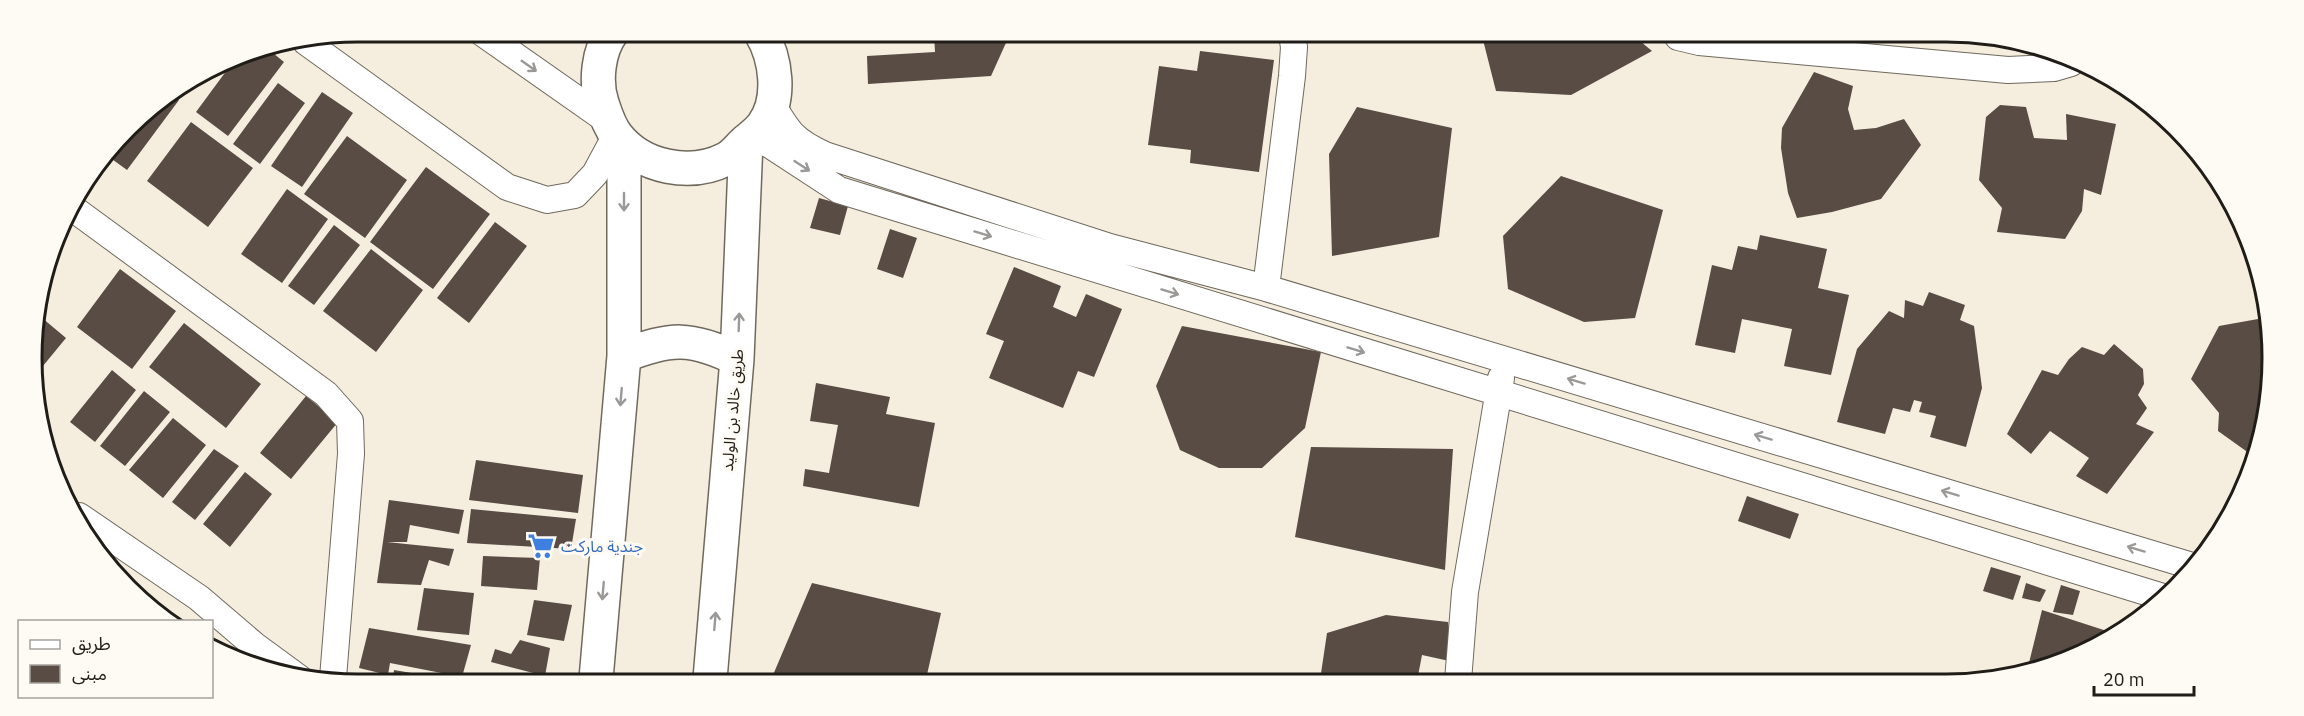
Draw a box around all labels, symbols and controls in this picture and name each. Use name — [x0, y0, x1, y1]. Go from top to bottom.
one-way arrow — [521, 60, 537, 72]
one-way arrow — [793, 160, 810, 172]
one-way arrow — [618, 192, 630, 212]
one-way arrow — [974, 230, 993, 241]
one-way arrow — [1160, 287, 1179, 298]
one-way arrow — [733, 312, 744, 332]
one-way arrow — [1346, 345, 1365, 356]
street label: طريق خالد بن الوليد — [717, 348, 748, 472]
one-way arrow — [1567, 375, 1586, 386]
one-way arrow — [615, 387, 626, 407]
one-way arrow — [1754, 431, 1773, 442]
one-way arrow — [1940, 487, 1959, 498]
supermarket icon: جندية ماركت — [526, 531, 556, 561]
place label: جندية ماركت — [561, 536, 643, 556]
one-way arrow — [2127, 543, 2146, 554]
one-way arrow — [597, 581, 608, 601]
one-way arrow — [710, 611, 721, 631]
legend — [18, 620, 213, 698]
text: طريق — [72, 632, 111, 655]
scale bar — [2094, 659, 2194, 697]
text: مبنى — [72, 662, 107, 685]
text: 20 m — [2103, 668, 2145, 691]

